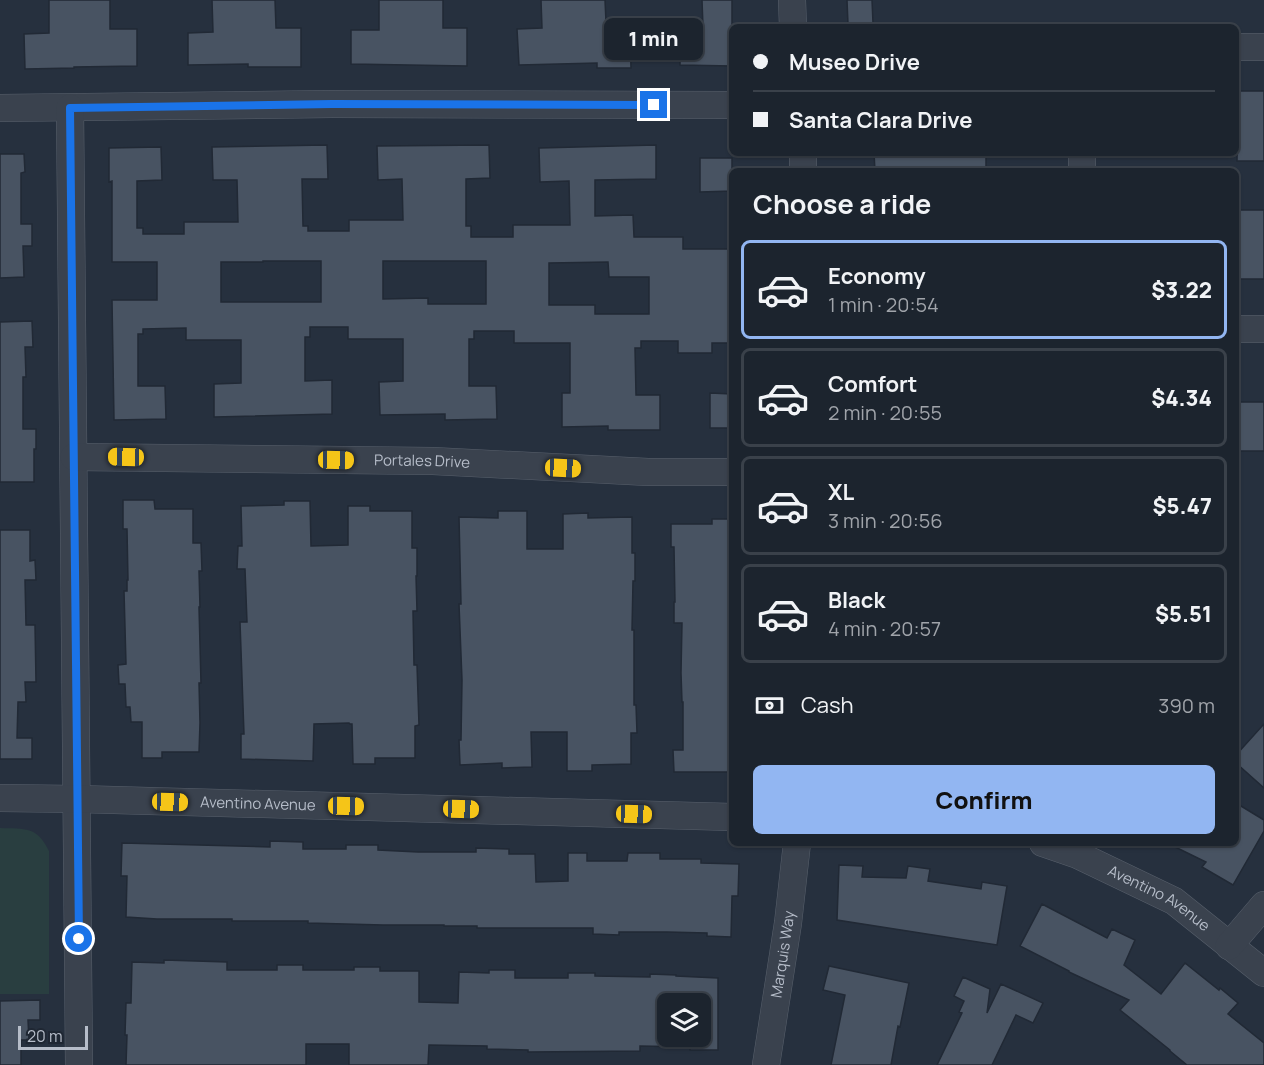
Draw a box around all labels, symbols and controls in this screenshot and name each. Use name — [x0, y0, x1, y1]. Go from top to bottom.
callout: 1 min — [604, 18, 704, 60]
text: 1 min — [628, 25, 679, 52]
text: Museo Drive — [789, 47, 920, 77]
route end — [640, 91, 667, 118]
text: Santa Clara Drive — [789, 105, 973, 135]
text: Choose a ride — [753, 185, 931, 222]
text: Economy — [828, 261, 926, 291]
icon: car — [756, 263, 810, 317]
text: $3.22 — [1151, 275, 1212, 305]
text: 1 min · 20:54 — [828, 291, 939, 318]
text: Comfort — [828, 369, 917, 399]
icon: car — [756, 371, 810, 425]
text: $4.34 — [1151, 383, 1212, 413]
text: 2 min · 20:55 — [828, 399, 942, 426]
car — [108, 448, 144, 466]
street label: Portales Drive — [374, 449, 471, 473]
car — [318, 451, 354, 469]
car — [545, 458, 581, 478]
text: XL — [828, 477, 854, 507]
icon: car — [756, 479, 810, 533]
text: $5.47 — [1152, 491, 1212, 521]
text: 3 min · 20:56 — [828, 507, 943, 534]
text: Black — [828, 585, 885, 615]
icon: car — [756, 587, 810, 641]
text: $5.51 — [1155, 599, 1212, 629]
text: 4 min · 20:57 — [828, 615, 941, 642]
icon: cash — [753, 689, 786, 722]
text: Cash — [801, 690, 854, 720]
text: 390 m — [1158, 692, 1215, 719]
button: Confirm — [753, 765, 1215, 834]
street label: Aventino Avenue — [200, 791, 316, 816]
car — [152, 792, 188, 812]
car — [328, 797, 364, 815]
car — [443, 799, 479, 819]
car — [616, 804, 652, 824]
street label: Aventino Avenue — [1105, 860, 1215, 936]
street label: Marquis Way — [766, 910, 799, 999]
route start — [65, 925, 92, 952]
map controls — [657, 993, 711, 1047]
button: layers — [657, 993, 711, 1047]
scale bar — [18, 1023, 88, 1050]
text: 20 m — [27, 1025, 63, 1047]

